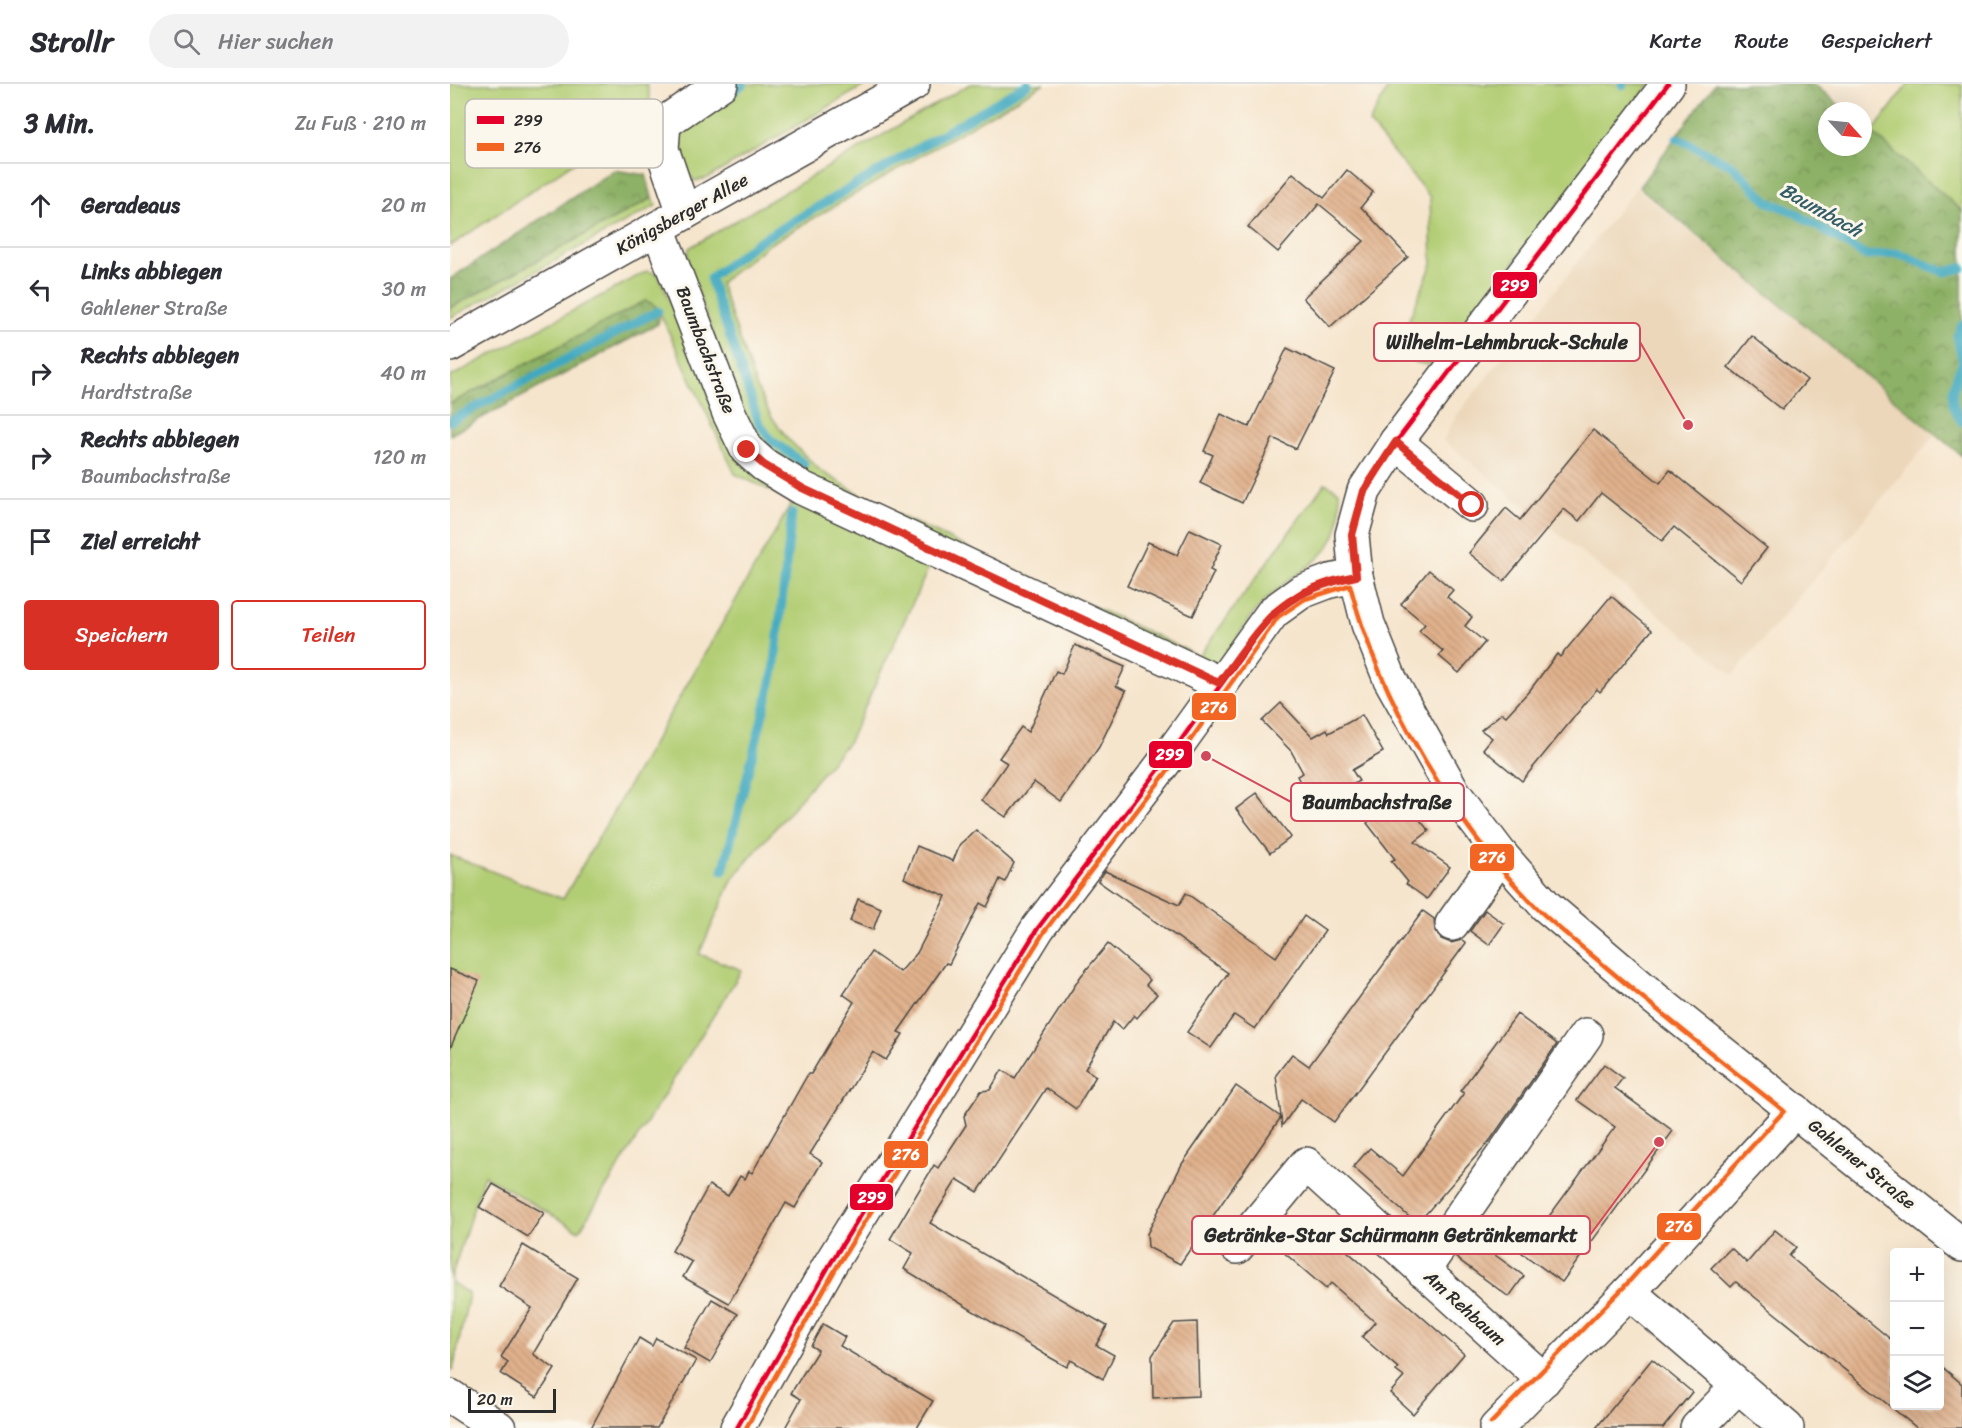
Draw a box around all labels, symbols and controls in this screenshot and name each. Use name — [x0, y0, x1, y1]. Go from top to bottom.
search box — [149, 14, 569, 68]
text: Strollr — [30, 17, 113, 66]
text: Hier suchen — [218, 22, 333, 61]
text: Karte — [1650, 22, 1701, 60]
text: Route — [1734, 22, 1788, 60]
text: Gespeichert — [1821, 22, 1932, 60]
icon: search — [170, 25, 203, 58]
legend — [465, 99, 663, 168]
text: 3 Min. — [24, 100, 95, 146]
north arrow — [1818, 102, 1872, 156]
text: Zu Fuß · 210 m — [295, 106, 426, 141]
text: 299 — [514, 106, 543, 135]
text: 276 — [514, 133, 541, 162]
street label: Königsberger Allee — [609, 164, 755, 264]
water label: Baumbach — [1773, 173, 1870, 248]
text: Geradeaus — [81, 186, 180, 225]
text: 20 m — [381, 188, 426, 223]
icon: ahead — [24, 189, 57, 222]
text: Links abbiegen — [81, 252, 222, 291]
line badge: 299 — [1492, 271, 1538, 299]
text: 299 — [1500, 271, 1530, 300]
text: 30 m — [382, 272, 426, 307]
icon: left — [24, 273, 57, 306]
street label: Baumbachstraße — [667, 281, 745, 419]
text: Gahlener Straße — [81, 291, 227, 326]
callout: Wilhelm-Lehmbruck-Schule — [1374, 323, 1640, 361]
text: Wilhelm-Lehmbruck-Schule — [1386, 325, 1629, 360]
text: Rechts abbiegen — [81, 336, 239, 375]
text: 40 m — [380, 356, 426, 391]
icon: right — [24, 357, 57, 390]
text: Hardtstraße — [81, 375, 192, 410]
text: Rechts abbiegen — [81, 420, 239, 459]
route end — [733, 436, 759, 462]
text: 120 m — [373, 440, 426, 475]
icon: right — [24, 441, 57, 474]
text: Baumbachstraße — [81, 459, 231, 494]
route start — [1458, 491, 1484, 517]
text: Ziel erreicht — [81, 522, 200, 561]
icon: arrive — [24, 525, 57, 558]
button: Speichern — [24, 600, 219, 670]
button: Teilen — [231, 600, 426, 670]
line badge: 276 — [1191, 692, 1237, 721]
text: 276 — [1199, 693, 1228, 722]
line badge: 299 — [1148, 740, 1193, 769]
text: 299 — [1155, 740, 1185, 769]
callout: Baumbachstraße — [1291, 783, 1464, 821]
text: Baumbachstraße — [1302, 785, 1452, 820]
line badge: 276 — [1469, 843, 1515, 872]
text: 276 — [1477, 843, 1506, 872]
street label: Gahlener Straße — [1801, 1110, 1923, 1218]
line badge: 276 — [883, 1140, 929, 1169]
text: 276 — [891, 1140, 920, 1169]
line badge: 299 — [849, 1183, 894, 1211]
text: 299 — [857, 1183, 887, 1212]
line badge: 276 — [1656, 1212, 1702, 1241]
text: 276 — [1664, 1212, 1693, 1241]
callout: Getränke-Star Schürmann Getränkemarkt — [1192, 1216, 1590, 1254]
text: Getränke-Star Schürmann Getränkemarkt — [1203, 1218, 1578, 1253]
map controls — [1890, 1248, 1944, 1410]
button: + — [1890, 1248, 1944, 1302]
street label: Am Rehbaum — [1416, 1261, 1514, 1354]
button: − — [1890, 1302, 1944, 1356]
button: layers — [1890, 1356, 1944, 1410]
text: 20 m — [477, 1385, 513, 1414]
scale bar — [468, 1386, 556, 1414]

